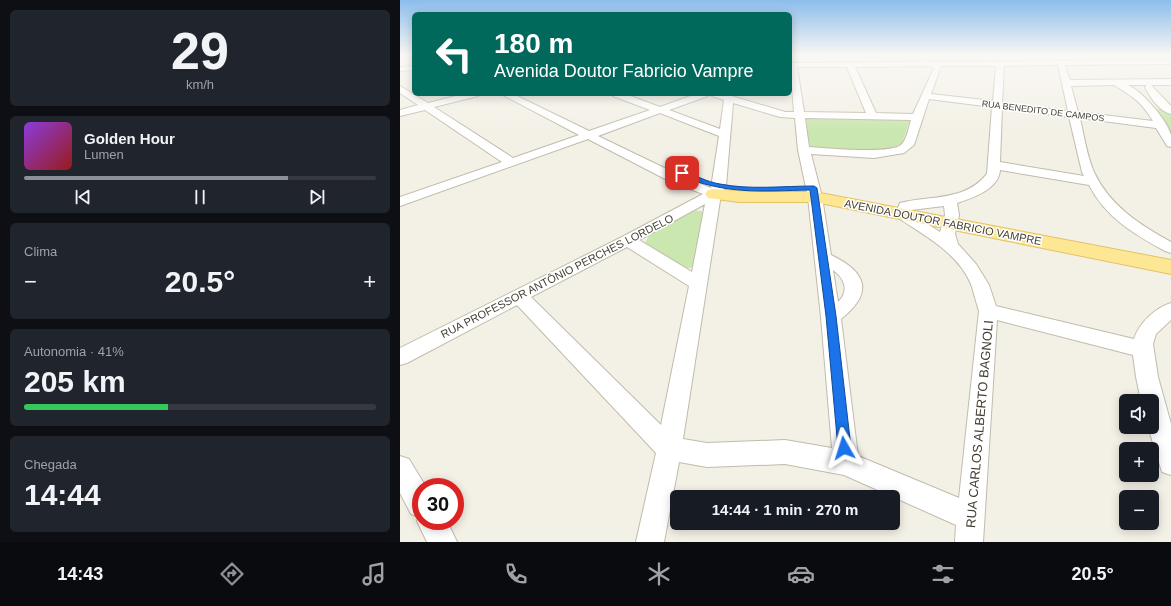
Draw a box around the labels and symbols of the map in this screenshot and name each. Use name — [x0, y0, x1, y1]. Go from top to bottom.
street label: RUA BENEDITO DE CAMPOS — [981, 99, 1105, 123]
pin — [665, 156, 699, 190]
street label: AVENIDA DOUTOR FABRICIO VAMPRE — [843, 197, 1043, 247]
street label: RUA PROFESSOR ANTÔNIO PERCHES LORDELO — [439, 212, 676, 340]
street label: RUA CARLOS ALBERTO BAGNOLI — [963, 320, 996, 528]
position arrow — [823, 427, 865, 469]
speed limit sign: 30 — [412, 478, 464, 530]

